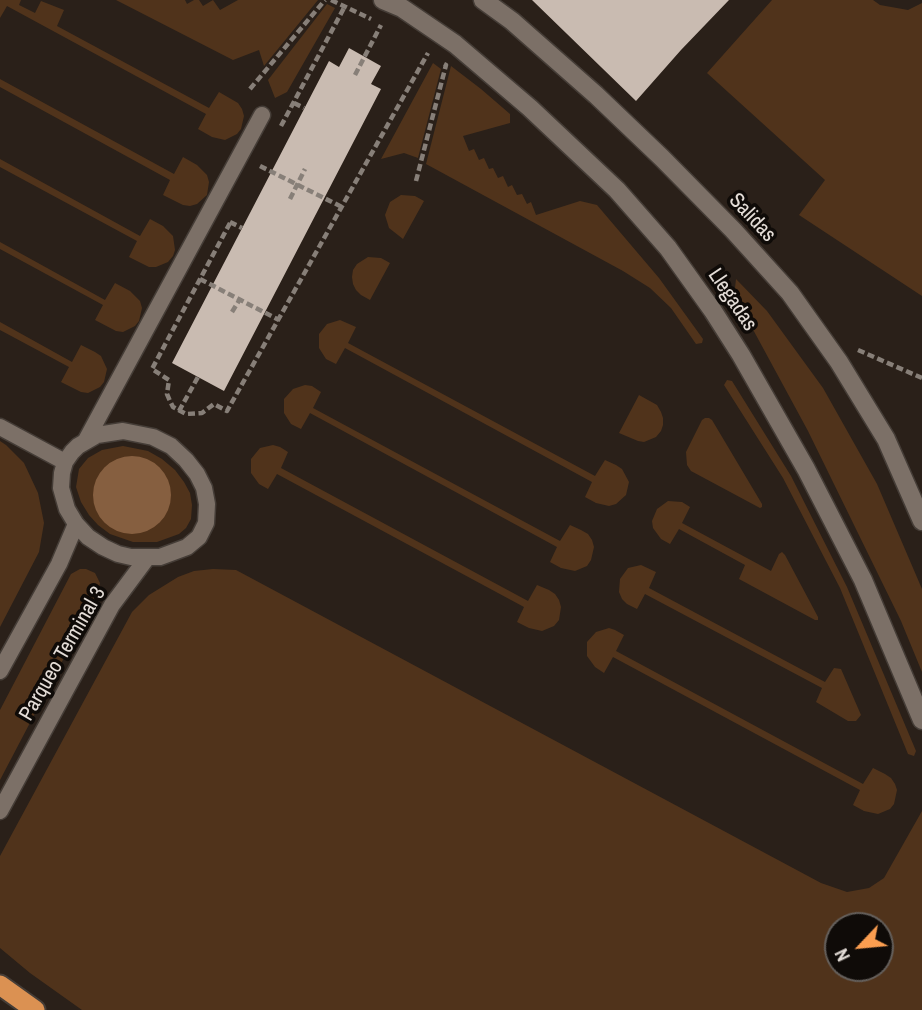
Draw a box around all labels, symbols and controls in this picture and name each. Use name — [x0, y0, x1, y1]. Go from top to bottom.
street label: Salidas — [723, 188, 781, 248]
street label: Llegadas — [702, 264, 762, 336]
street label: Parqueo Terminal 3 — [15, 583, 111, 725]
north arrow — [824, 912, 894, 982]
text: N — [828, 945, 856, 966]

